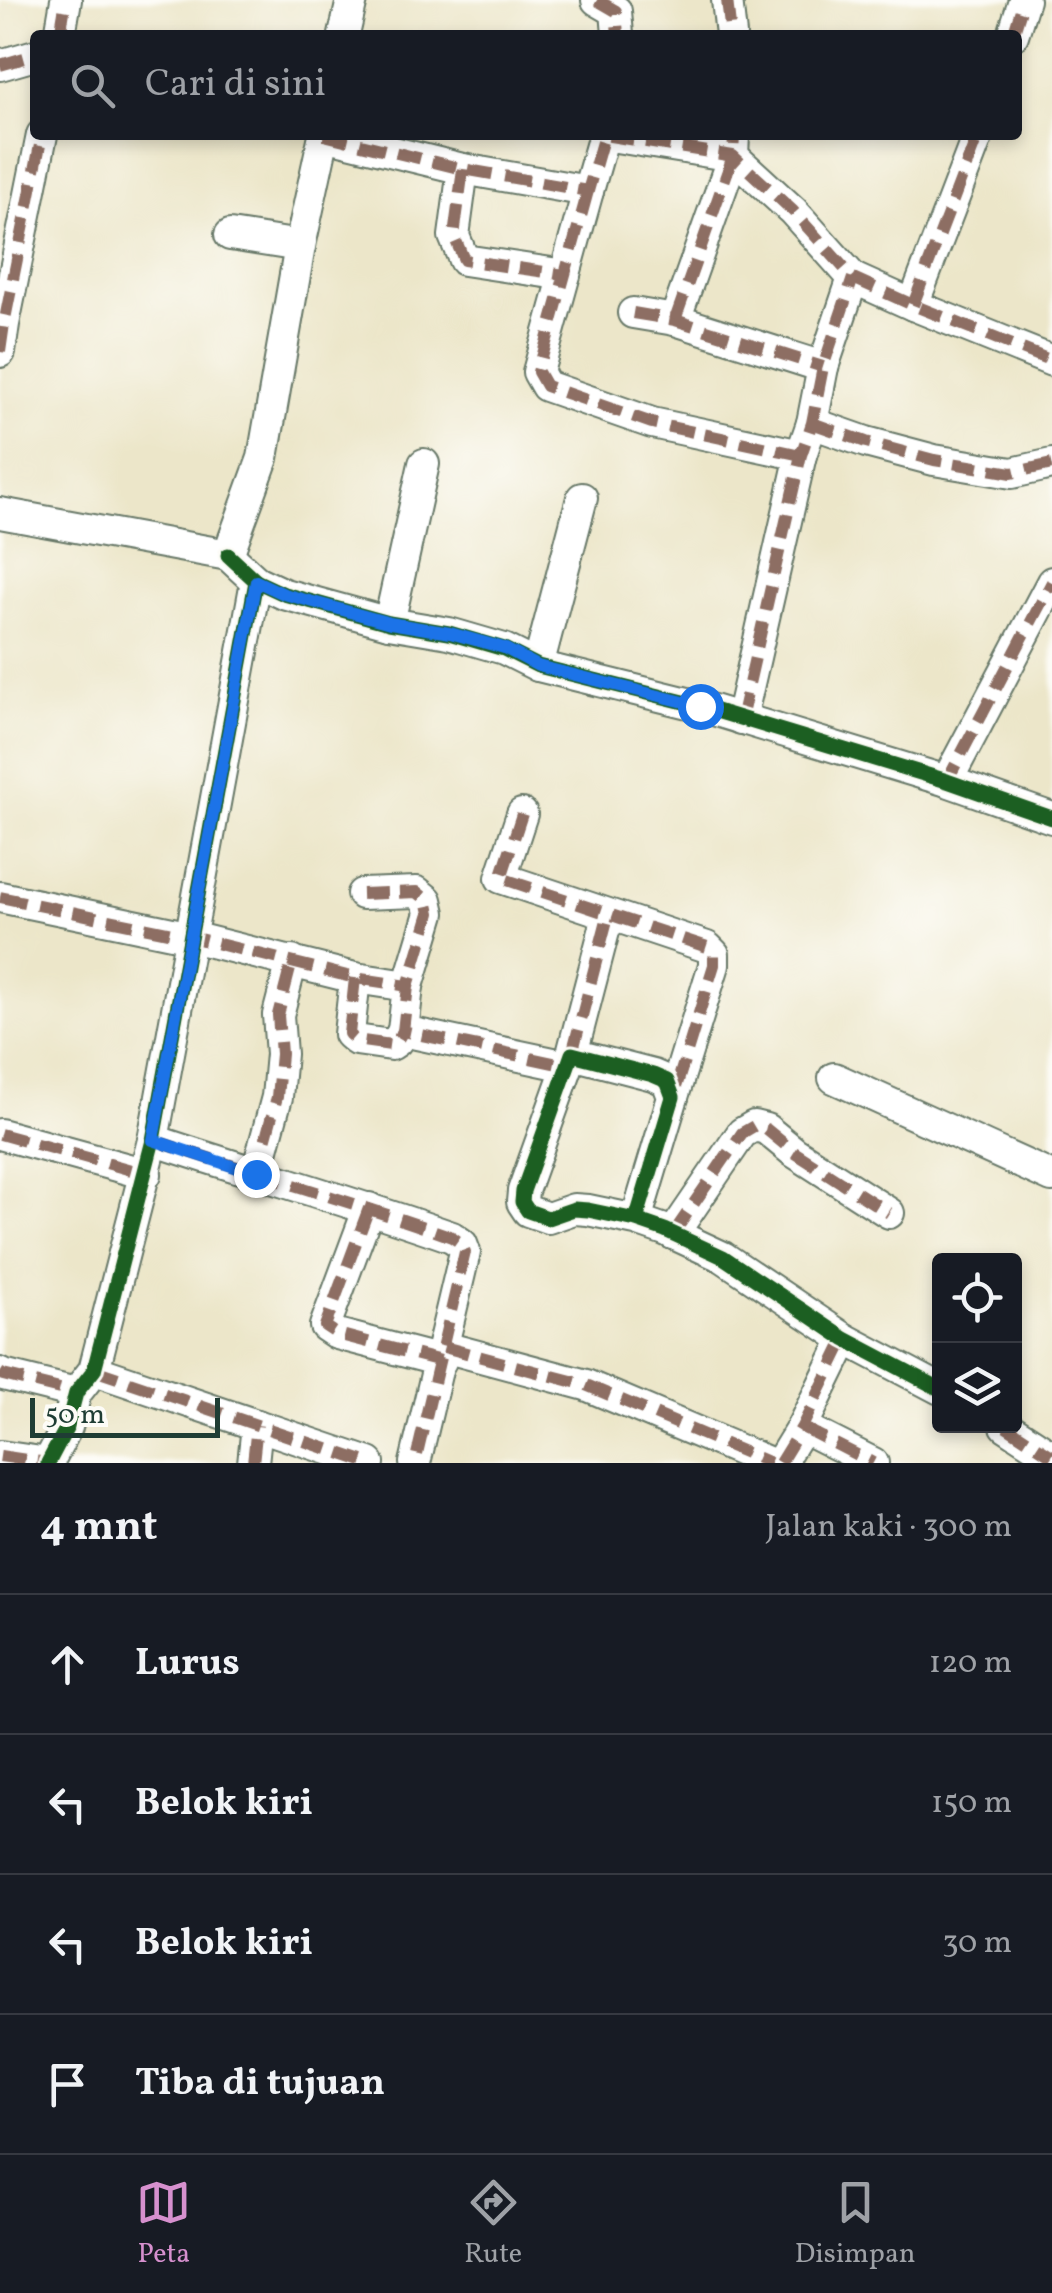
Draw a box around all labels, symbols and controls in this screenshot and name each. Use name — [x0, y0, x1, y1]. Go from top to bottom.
search box — [30, 30, 1022, 140]
icon: search — [65, 58, 120, 113]
text: Cari di sini — [145, 59, 326, 112]
route start — [678, 684, 724, 730]
route end — [234, 1152, 280, 1198]
map controls — [932, 1253, 1022, 1433]
button: locate — [932, 1253, 1022, 1343]
button: layers — [932, 1343, 1022, 1433]
scale bar — [30, 1393, 220, 1438]
text: 50 m — [45, 1396, 105, 1435]
text: 4 mnt — [40, 1499, 158, 1558]
text: Jalan kaki · 300 m — [765, 1506, 1012, 1550]
icon: ahead — [40, 1637, 95, 1692]
text: Lurus — [135, 1638, 240, 1691]
text: 120 m — [929, 1642, 1012, 1686]
icon: left — [40, 1777, 95, 1832]
text: Belok kiri — [135, 1778, 313, 1831]
text: 150 m — [931, 1782, 1012, 1826]
icon: left — [40, 1917, 95, 1972]
text: Belok kiri — [135, 1918, 313, 1971]
text: 30 m — [942, 1922, 1012, 1966]
icon: arrive — [40, 2057, 95, 2112]
text: Tiba di tujuan — [135, 2058, 385, 2111]
tab: Peta — [136, 2175, 191, 2274]
tab: Rute — [464, 2175, 522, 2274]
tab: Disimpan — [795, 2175, 916, 2274]

